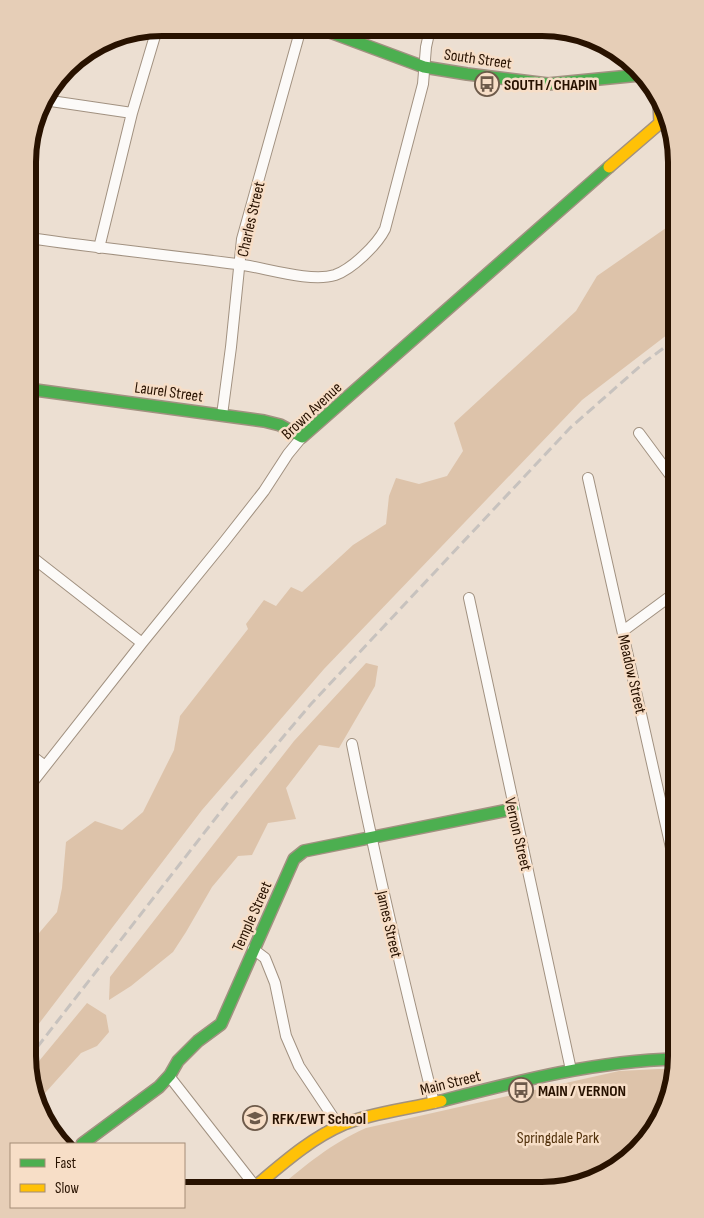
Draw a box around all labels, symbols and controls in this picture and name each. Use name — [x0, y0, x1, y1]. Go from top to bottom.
street label: South Street — [443, 45, 513, 74]
bus stop icon: SOUTH / CHAPIN — [474, 71, 500, 97]
place label: SOUTH / CHAPIN — [504, 76, 597, 95]
street label: Charles Street — [234, 180, 269, 259]
street label: Laurel Street — [133, 378, 204, 407]
street label: Brown Avenue — [278, 378, 346, 444]
street label: Meadow Street — [613, 633, 650, 716]
street label: Vernon Street — [500, 796, 535, 873]
street label: Temple Street — [229, 879, 276, 954]
street label: James Street — [371, 888, 405, 960]
street label: Main Street — [418, 1067, 483, 1100]
bus stop icon: MAIN / VERNON — [508, 1077, 534, 1103]
place label: MAIN / VERNON — [538, 1082, 626, 1101]
school or university icon: RFK/EWT School — [242, 1105, 268, 1131]
place label: RFK/EWT School — [272, 1110, 366, 1129]
park label: Springdale Park — [517, 1129, 599, 1148]
legend — [10, 1143, 185, 1208]
text: Fast — [55, 1154, 77, 1173]
text: Slow — [55, 1179, 79, 1198]

